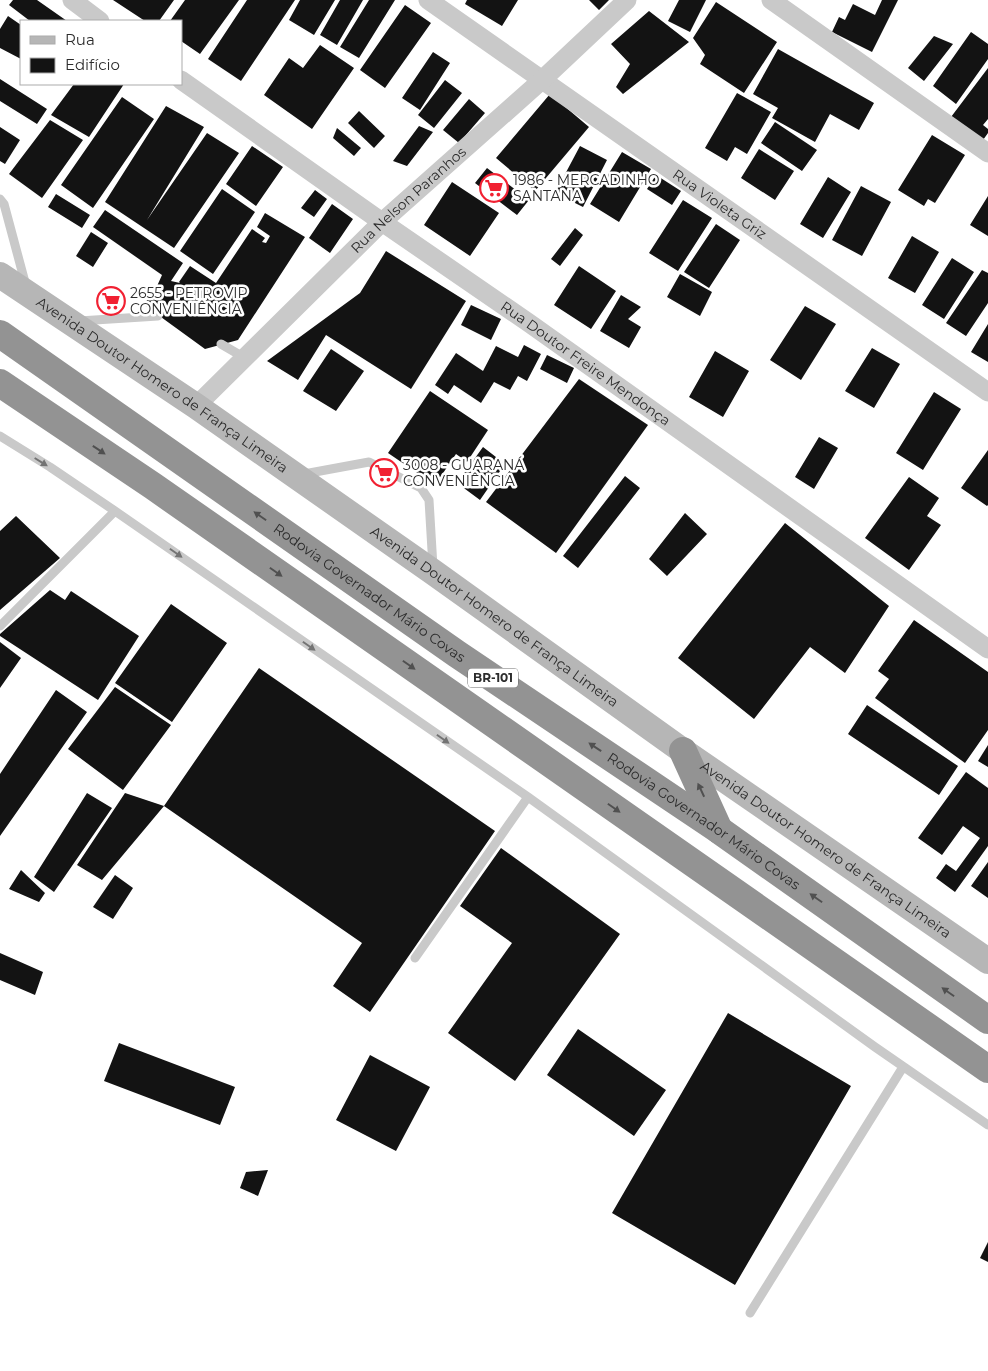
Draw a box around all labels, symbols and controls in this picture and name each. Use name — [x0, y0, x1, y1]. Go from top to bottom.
legend — [20, 20, 182, 85]
text: Rua — [65, 30, 95, 49]
text: Edifício — [65, 55, 120, 74]
street label: Rua Nelson Paranhos — [347, 143, 470, 257]
street label: Rua Violeta Griz — [669, 165, 770, 243]
place label: 1986 - MERCADINHO SANTANA — [513, 171, 660, 205]
supermarket icon: 1986 - MERCADINHO SANTANA — [479, 173, 509, 203]
place label: 2655 - PETROVIP CONVENIÊNCIA — [130, 284, 248, 318]
supermarket icon: 2655 - PETROVIP CONVENIÊNCIA — [96, 286, 126, 316]
street label: Avenida Doutor Homero de França Limeira — [33, 293, 292, 477]
street label: Rua Doutor Freire Mendonça — [497, 297, 674, 430]
one-way arrow — [92, 445, 105, 454]
place label: 3008 - GUARANÁ CONVENIÊNCIA — [403, 456, 525, 490]
one-way arrow — [35, 457, 48, 466]
supermarket icon: 3008 - GUARANÁ CONVENIÊNCIA — [369, 458, 399, 488]
one-way arrow — [253, 511, 267, 521]
street label: Rodovia Governador Mário Covas — [270, 519, 469, 666]
street label: Avenida Doutor Homero de França Limeira — [367, 522, 622, 711]
one-way arrow — [169, 548, 183, 558]
one-way arrow — [269, 567, 282, 577]
one-way arrow — [302, 641, 316, 651]
one-way arrow — [402, 660, 416, 670]
road number: BR-101 — [468, 668, 518, 688]
one-way arrow — [436, 734, 450, 743]
one-way arrow — [589, 742, 602, 751]
street label: Rodovia Governador Mário Covas — [604, 749, 804, 894]
street label: Avenida Doutor Homero de França Limeira — [697, 757, 955, 942]
one-way arrow — [697, 783, 705, 797]
one-way arrow — [607, 803, 621, 813]
one-way arrow — [809, 893, 823, 903]
one-way arrow — [942, 987, 955, 997]

